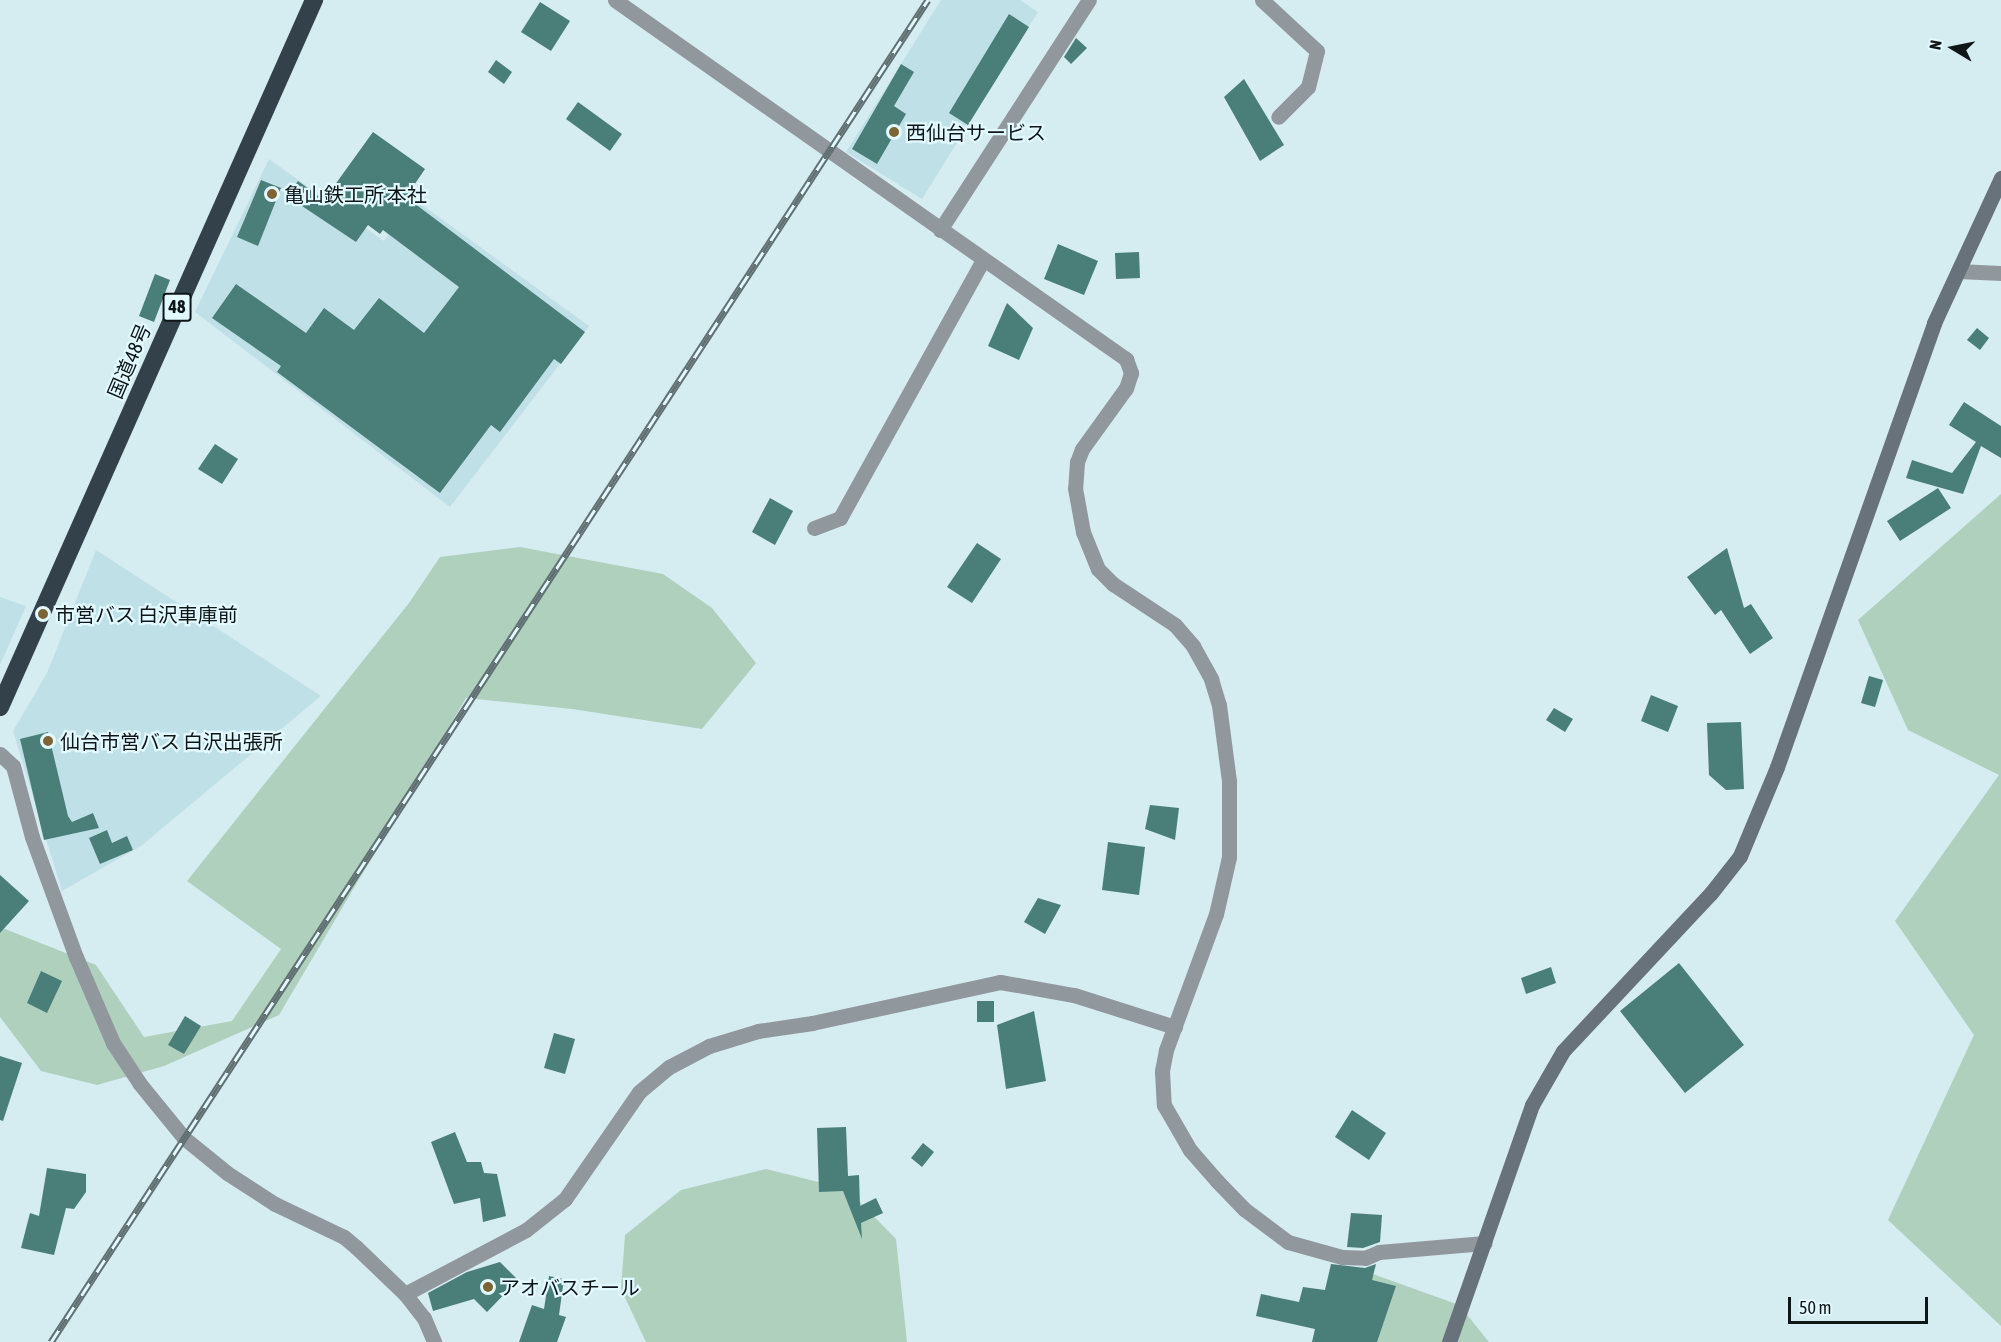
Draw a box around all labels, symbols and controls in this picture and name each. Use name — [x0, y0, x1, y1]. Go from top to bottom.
north arrow — [1923, 18, 1983, 78]
text: N — [1926, 39, 1945, 51]
place label: 西仙台サービス — [906, 120, 1046, 144]
marker: 西仙台サービス — [887, 125, 901, 139]
place label: 亀山鉄工所 本社 — [284, 182, 427, 206]
marker: 亀山鉄工所 本社 — [265, 187, 279, 201]
road number: 48 — [162, 292, 192, 322]
street label: 国道48号 — [103, 320, 155, 402]
place label: 市営バス 白沢車庫前 — [55, 602, 238, 626]
marker: 市営バス 白沢車庫前 — [36, 607, 50, 621]
place label: 仙台市営バス 白沢出張所 — [60, 729, 283, 753]
marker: 仙台市営バス 白沢出張所 — [41, 734, 55, 748]
place label: アオバスチール — [500, 1275, 640, 1299]
marker: アオバスチール — [481, 1280, 495, 1294]
scale bar — [1791, 1285, 1930, 1323]
text: 50 m — [1799, 1297, 1831, 1318]

